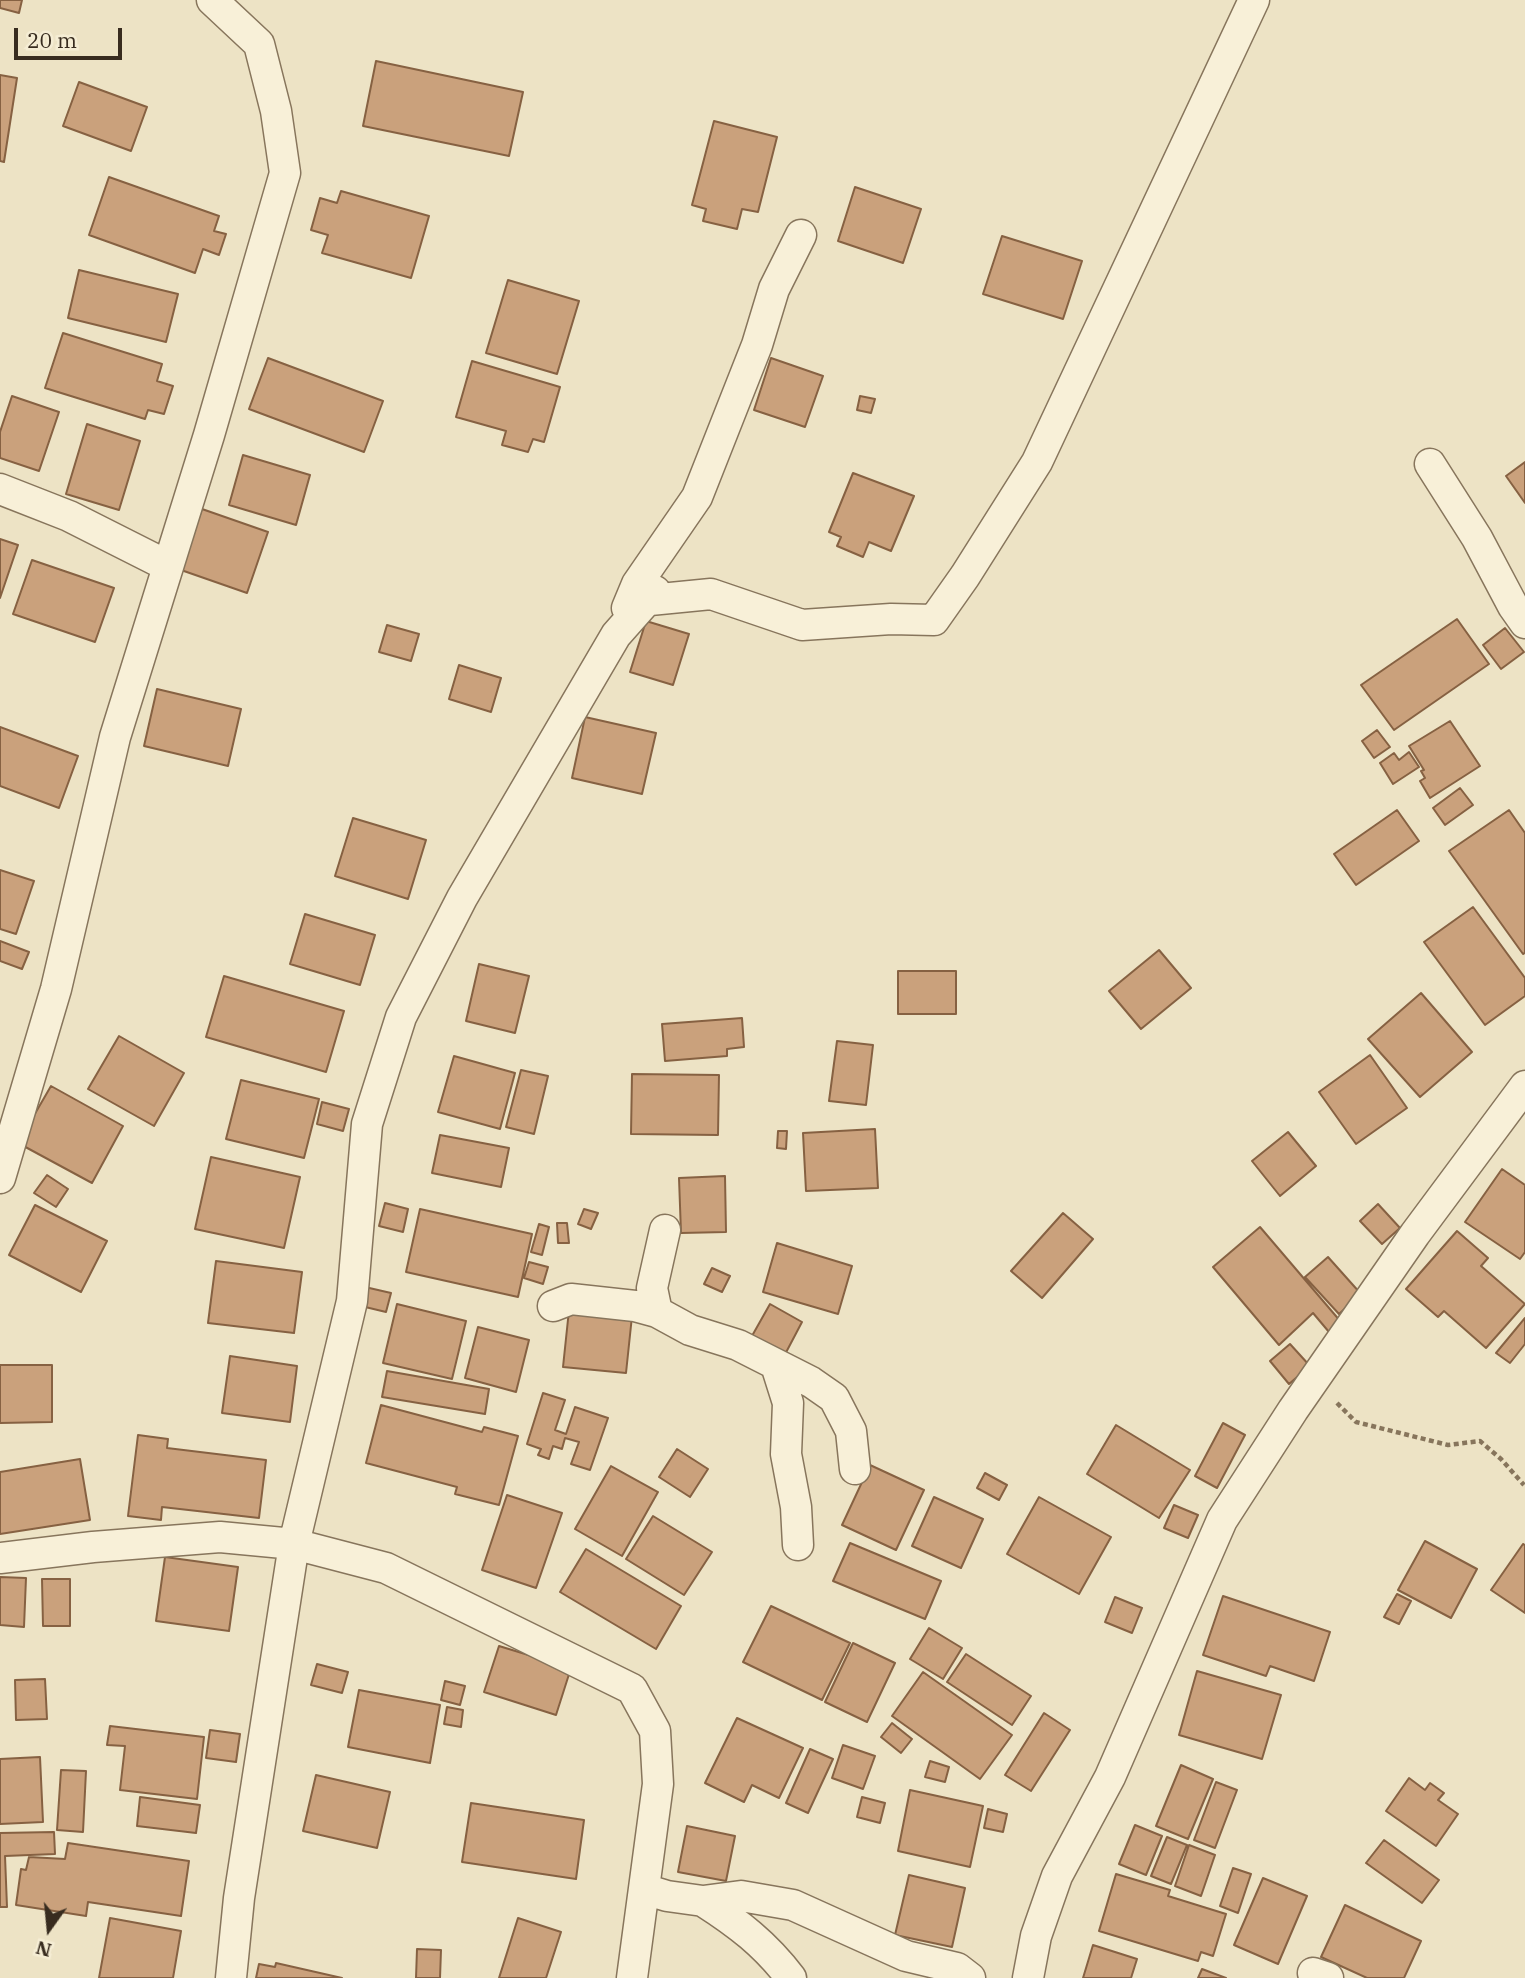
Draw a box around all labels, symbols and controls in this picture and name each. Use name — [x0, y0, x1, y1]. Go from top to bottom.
scale bar — [18, 14, 126, 58]
text: 20 m — [27, 26, 77, 54]
north arrow — [14, 1894, 84, 1964]
text: N — [33, 1936, 54, 1963]

